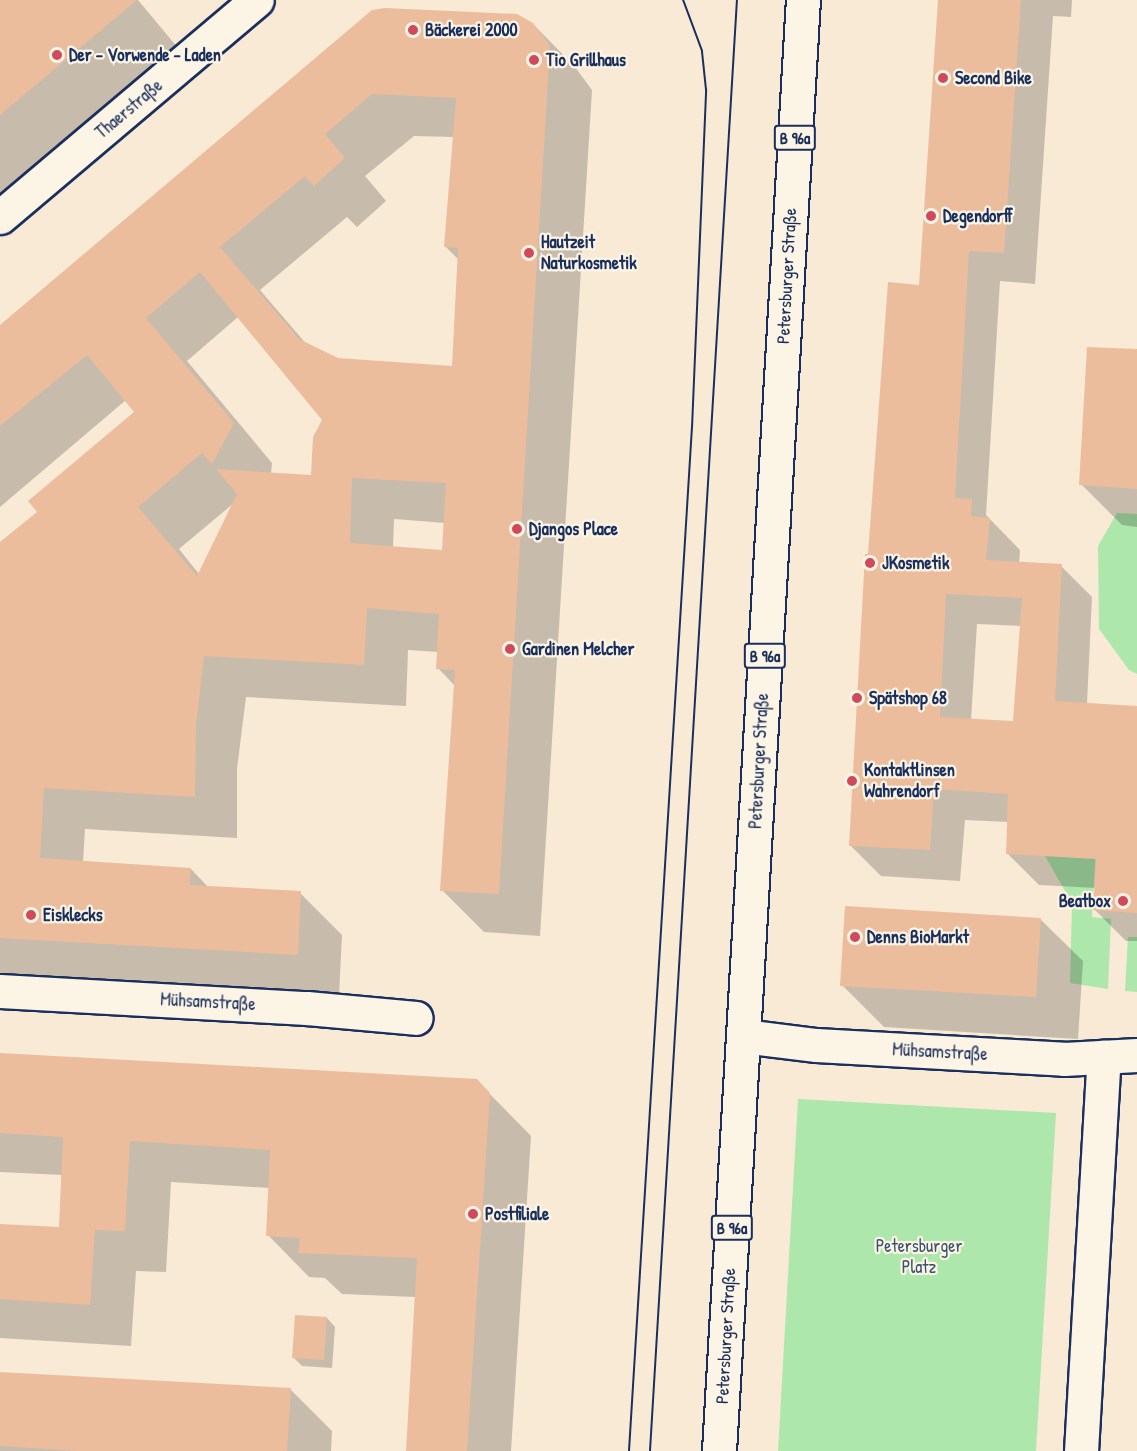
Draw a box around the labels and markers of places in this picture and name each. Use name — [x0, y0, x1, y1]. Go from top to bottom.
place label: Bäckerei 2000 — [425, 19, 518, 41]
marker: Bäckerei 2000 — [406, 23, 420, 37]
place label: Der - Vorwende - Laden — [69, 44, 221, 66]
marker: Der - Vorwende - Laden — [50, 48, 64, 62]
place label: Tio Grillhaus — [546, 49, 626, 71]
marker: Tio Grillhaus — [527, 53, 541, 67]
place label: Second Bike — [955, 67, 1032, 89]
marker: Second Bike — [936, 71, 950, 85]
place label: Degendorff — [943, 205, 1013, 227]
marker: Degendorff — [924, 209, 938, 223]
place label: Hautzeit Naturkosmetik — [541, 232, 637, 274]
marker: Hautzeit Naturkosmetik — [522, 246, 536, 260]
place label: Djangos Place — [529, 518, 618, 540]
marker: Djangos Place — [510, 522, 524, 536]
place label: JKosmetik — [882, 552, 949, 574]
marker: JKosmetik — [863, 556, 877, 570]
place label: Gardinen Melcher — [522, 638, 635, 660]
marker: Gardinen Melcher — [503, 642, 517, 656]
place label: Spätshop 68 — [869, 687, 947, 709]
marker: Spätshop 68 — [850, 691, 864, 705]
place label: Kontaktlinsen Wahrendorf — [864, 760, 955, 802]
marker: Kontaktlinsen Wahrendorf — [845, 774, 859, 788]
place label: Beatbox — [1059, 890, 1111, 912]
marker: Beatbox — [1116, 894, 1130, 908]
place label: Eisklecks — [43, 904, 103, 926]
marker: Eisklecks — [24, 908, 38, 922]
place label: Denns BioMarkt — [867, 926, 969, 948]
marker: Denns BioMarkt — [848, 930, 862, 944]
place label: Postfiliale — [485, 1203, 549, 1225]
marker: Postfiliale — [466, 1207, 480, 1221]

